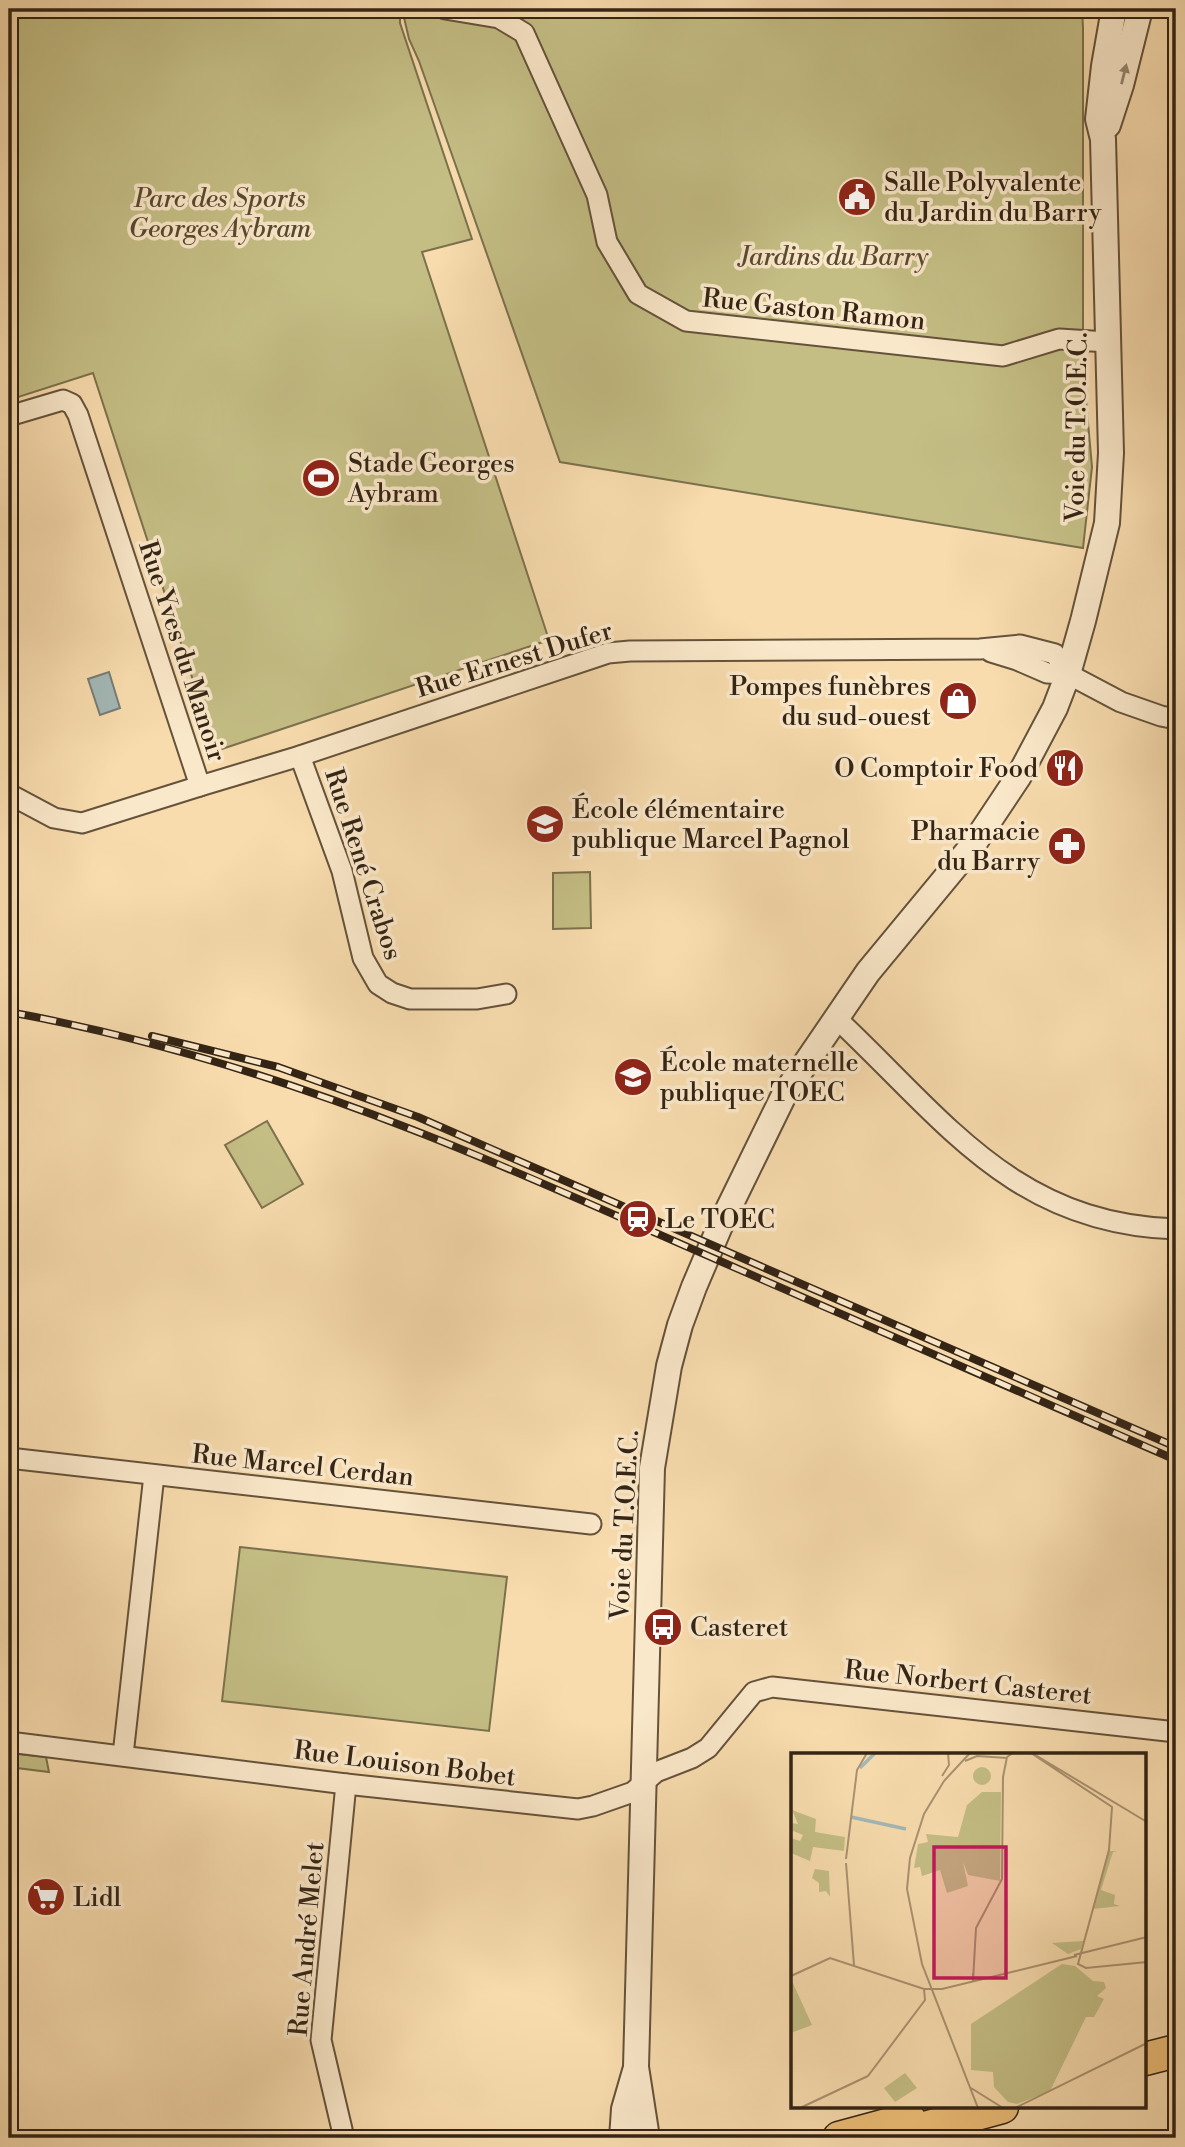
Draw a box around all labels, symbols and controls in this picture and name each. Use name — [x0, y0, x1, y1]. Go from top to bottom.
one-way arrow — [1119, 63, 1130, 85]
place label: Salle Polyvalente du Jardin du Barry — [884, 167, 1102, 229]
public building icon: Salle Polyvalente du Jardin du Barry — [836, 176, 878, 218]
park label: Parc des Sports Georges Aybram — [129, 183, 312, 245]
park label: Jardins du Barry — [736, 241, 929, 273]
street label: Rue Gaston Ramon — [701, 282, 927, 338]
street label: Voie du T.O.E.C. — [1059, 332, 1095, 523]
place label: Stade Georges Aybram — [347, 448, 515, 510]
sports icon: Stade Georges Aybram — [300, 457, 342, 499]
street label: Rue Yves du Manoir — [131, 537, 233, 766]
street label: Rue Ernest Dufer — [412, 615, 616, 705]
place label: Pompes funèbres du sud-ouest — [730, 671, 931, 733]
shop icon: Pompes funèbres du sud-ouest — [937, 680, 979, 722]
restaurant icon: O Comptoir Food — [1044, 747, 1086, 789]
place label: O Comptoir Food — [834, 753, 1038, 785]
street label: Rue René Crabos — [317, 765, 409, 964]
place label: École élémentaire publique Marcel Pagnol — [572, 792, 850, 856]
school or university icon: École élémentaire publique Marcel Pagnol — [524, 803, 566, 845]
place label: Pharmacie du Barry — [911, 816, 1040, 878]
pharmacy icon: Pharmacie du Barry — [1046, 825, 1088, 867]
place label: École maternelle publique TOEC — [660, 1045, 859, 1109]
school or university icon: École maternelle publique TOEC — [612, 1056, 654, 1098]
station icon: Le TOEC — [617, 1198, 659, 1240]
place label: Le TOEC — [665, 1204, 775, 1236]
street label: Voie du T.O.E.C. — [604, 1429, 646, 1622]
street label: Rue Marcel Cerdan — [190, 1438, 416, 1494]
bus stop icon: Casteret — [642, 1606, 684, 1648]
place label: Casteret — [690, 1612, 788, 1644]
street label: Rue Norbert Casteret — [843, 1654, 1093, 1712]
street label: Rue Louison Bobet — [292, 1734, 518, 1793]
inset map — [791, 1753, 1146, 2108]
street label: Rue André Melet — [283, 1841, 331, 2038]
supermarket icon: Lidl — [25, 1876, 67, 1918]
place label: Lidl — [73, 1882, 122, 1914]

